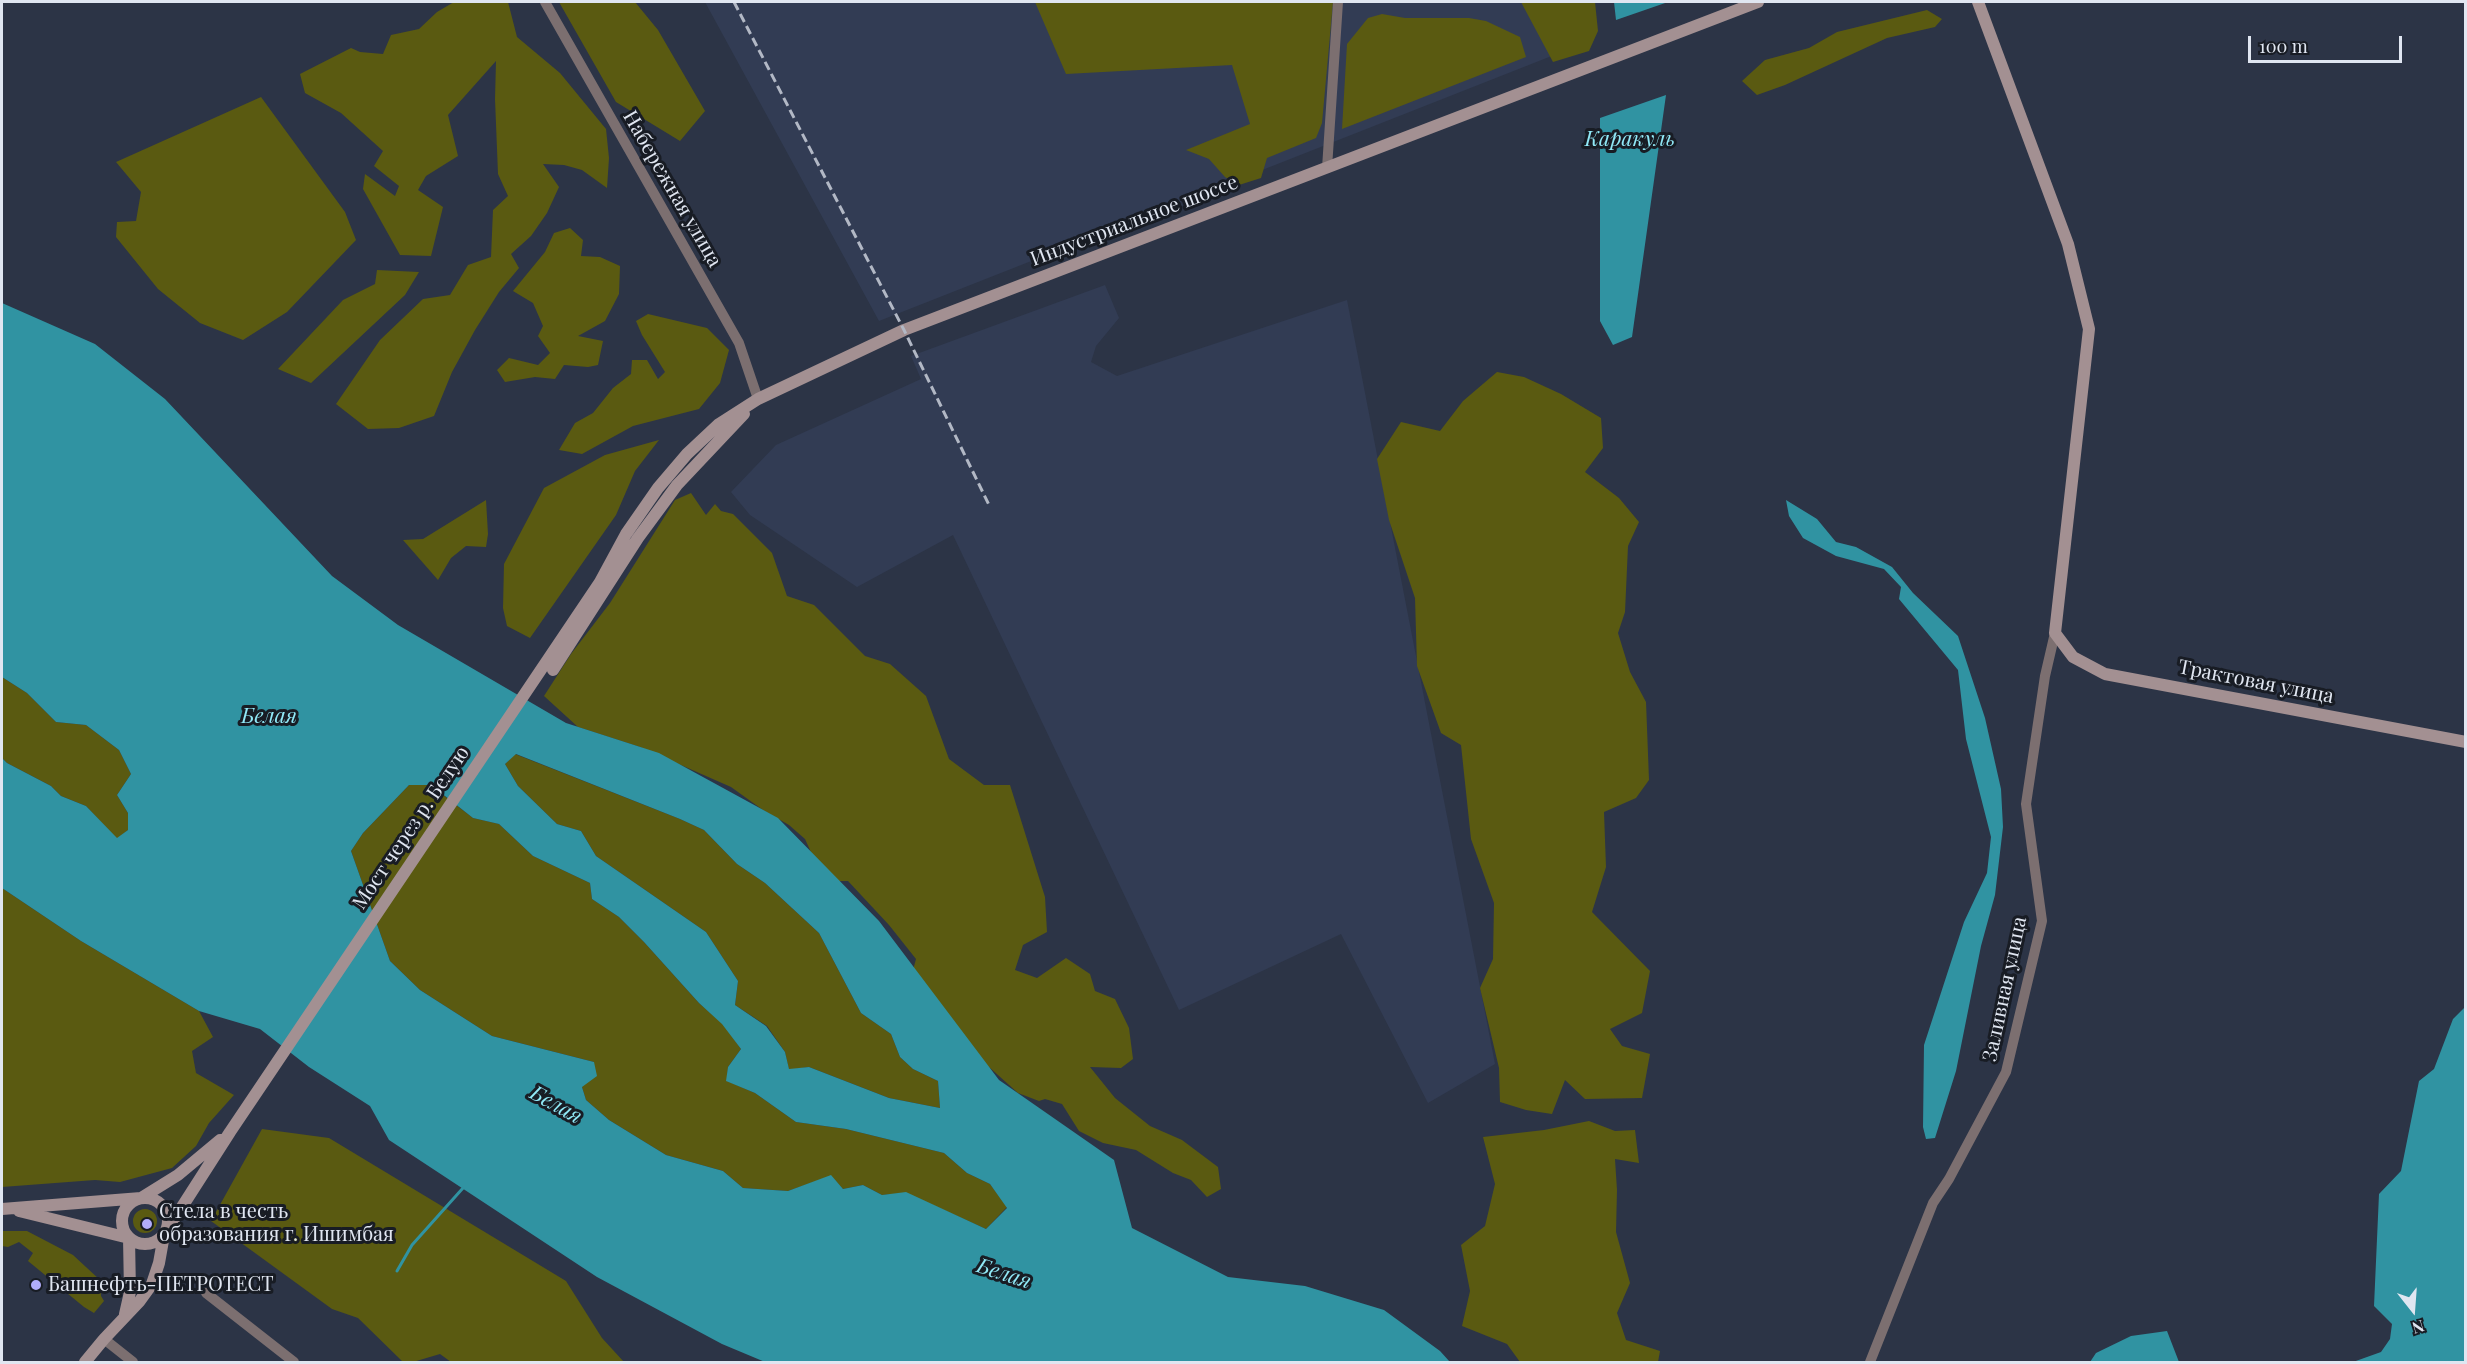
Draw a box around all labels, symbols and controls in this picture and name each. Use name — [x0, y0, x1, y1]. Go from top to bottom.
scale bar — [2251, 24, 2406, 62]
text: 100 m — [2259, 34, 2308, 58]
street label: Набережная улица — [617, 106, 727, 272]
water label: Каракуль — [1585, 126, 1675, 152]
street label: Индустриальное шоссе — [1027, 170, 1241, 272]
street label: Трактовая улица — [2176, 655, 2336, 709]
water label: Белая — [241, 703, 297, 729]
street label: Мост через р. Белую — [348, 742, 474, 914]
street label: Заливная улица — [1978, 914, 2032, 1064]
water label: Белая — [526, 1080, 586, 1130]
place label: Стела в честь образования г. Ишимбая — [159, 1200, 394, 1247]
marker: Стела в честь образования г. Ишимбая — [140, 1217, 154, 1231]
water label: Белая — [974, 1253, 1034, 1295]
place label: Башнефть-ПЕТРОТЕСТ — [48, 1273, 274, 1297]
marker: Башнефть-ПЕТРОТЕСТ — [29, 1278, 43, 1292]
north arrow — [2383, 1280, 2443, 1340]
text: N — [2410, 1316, 2427, 1339]

